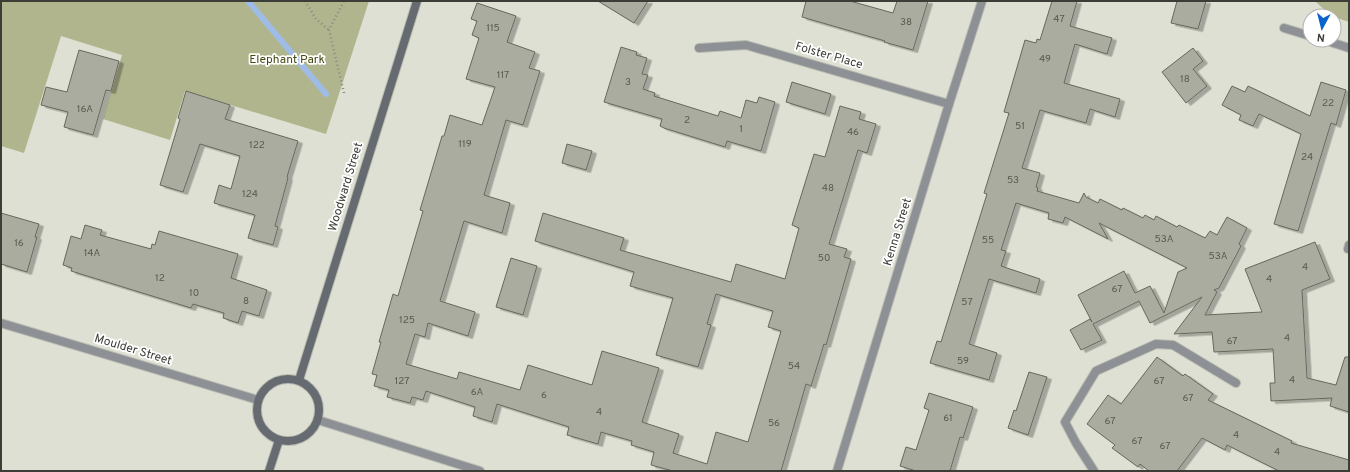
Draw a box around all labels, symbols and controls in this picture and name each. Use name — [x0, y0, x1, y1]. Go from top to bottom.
north arrow — [1302, 8, 1342, 48]
house number: 47 — [1053, 13, 1065, 26]
house number: 38 — [900, 16, 912, 29]
house number: 115 — [486, 22, 500, 35]
text: N — [1316, 30, 1326, 44]
street label: Folster Place — [793, 39, 865, 73]
park label: Elephant Park — [249, 52, 325, 68]
house number: 49 — [1039, 53, 1051, 66]
house number: 117 — [497, 69, 509, 82]
house number: 18 — [1180, 73, 1190, 86]
house number: 3 — [625, 76, 631, 89]
house number: 22 — [1322, 97, 1334, 110]
house number: 16A — [77, 103, 93, 116]
house number: 2 — [684, 114, 690, 127]
house number: 51 — [1015, 120, 1025, 133]
house number: 1 — [739, 123, 743, 136]
house number: 46 — [847, 126, 859, 139]
house number: 119 — [458, 138, 472, 151]
house number: 122 — [249, 139, 265, 152]
street label: Woodward Street — [325, 141, 367, 233]
house number: 24 — [1301, 151, 1313, 164]
house number: 53 — [1007, 174, 1019, 187]
house number: 48 — [822, 182, 834, 195]
house number: 124 — [242, 188, 258, 201]
street label: Kenna Street — [880, 196, 916, 268]
house number: 53A — [1155, 233, 1174, 246]
house number: 55 — [982, 234, 994, 247]
house number: 16 — [14, 237, 24, 250]
house number: 14A — [84, 247, 100, 260]
house number: 53A — [1209, 250, 1228, 263]
house number: 50 — [818, 252, 830, 265]
house number: 4 — [1302, 261, 1308, 274]
house number: 12 — [155, 272, 165, 285]
house number: 4 — [1266, 273, 1272, 286]
house number: 67 — [1112, 283, 1123, 296]
house number: 10 — [189, 287, 199, 300]
house number: 8 — [243, 295, 249, 308]
house number: 57 — [961, 296, 973, 309]
house number: 125 — [399, 314, 415, 327]
street label: Moulder Street — [92, 331, 174, 369]
house number: 4 — [1284, 332, 1290, 345]
house number: 67 — [1227, 335, 1238, 348]
house number: 59 — [957, 355, 969, 368]
house number: 54 — [788, 360, 800, 373]
house number: 4 — [1289, 374, 1295, 387]
house number: 127 — [395, 375, 409, 388]
house number: 67 — [1154, 375, 1165, 388]
house number: 6A — [471, 386, 483, 399]
house number: 6 — [541, 389, 547, 402]
house number: 67 — [1183, 392, 1194, 405]
house number: 4 — [596, 406, 602, 419]
house number: 61 — [943, 412, 953, 425]
house number: 67 — [1105, 415, 1116, 428]
house number: 56 — [768, 417, 780, 430]
house number: 4 — [1233, 429, 1239, 442]
house number: 67 — [1132, 435, 1143, 448]
house number: 67 — [1160, 440, 1171, 453]
house number: 4 — [1274, 446, 1280, 459]

